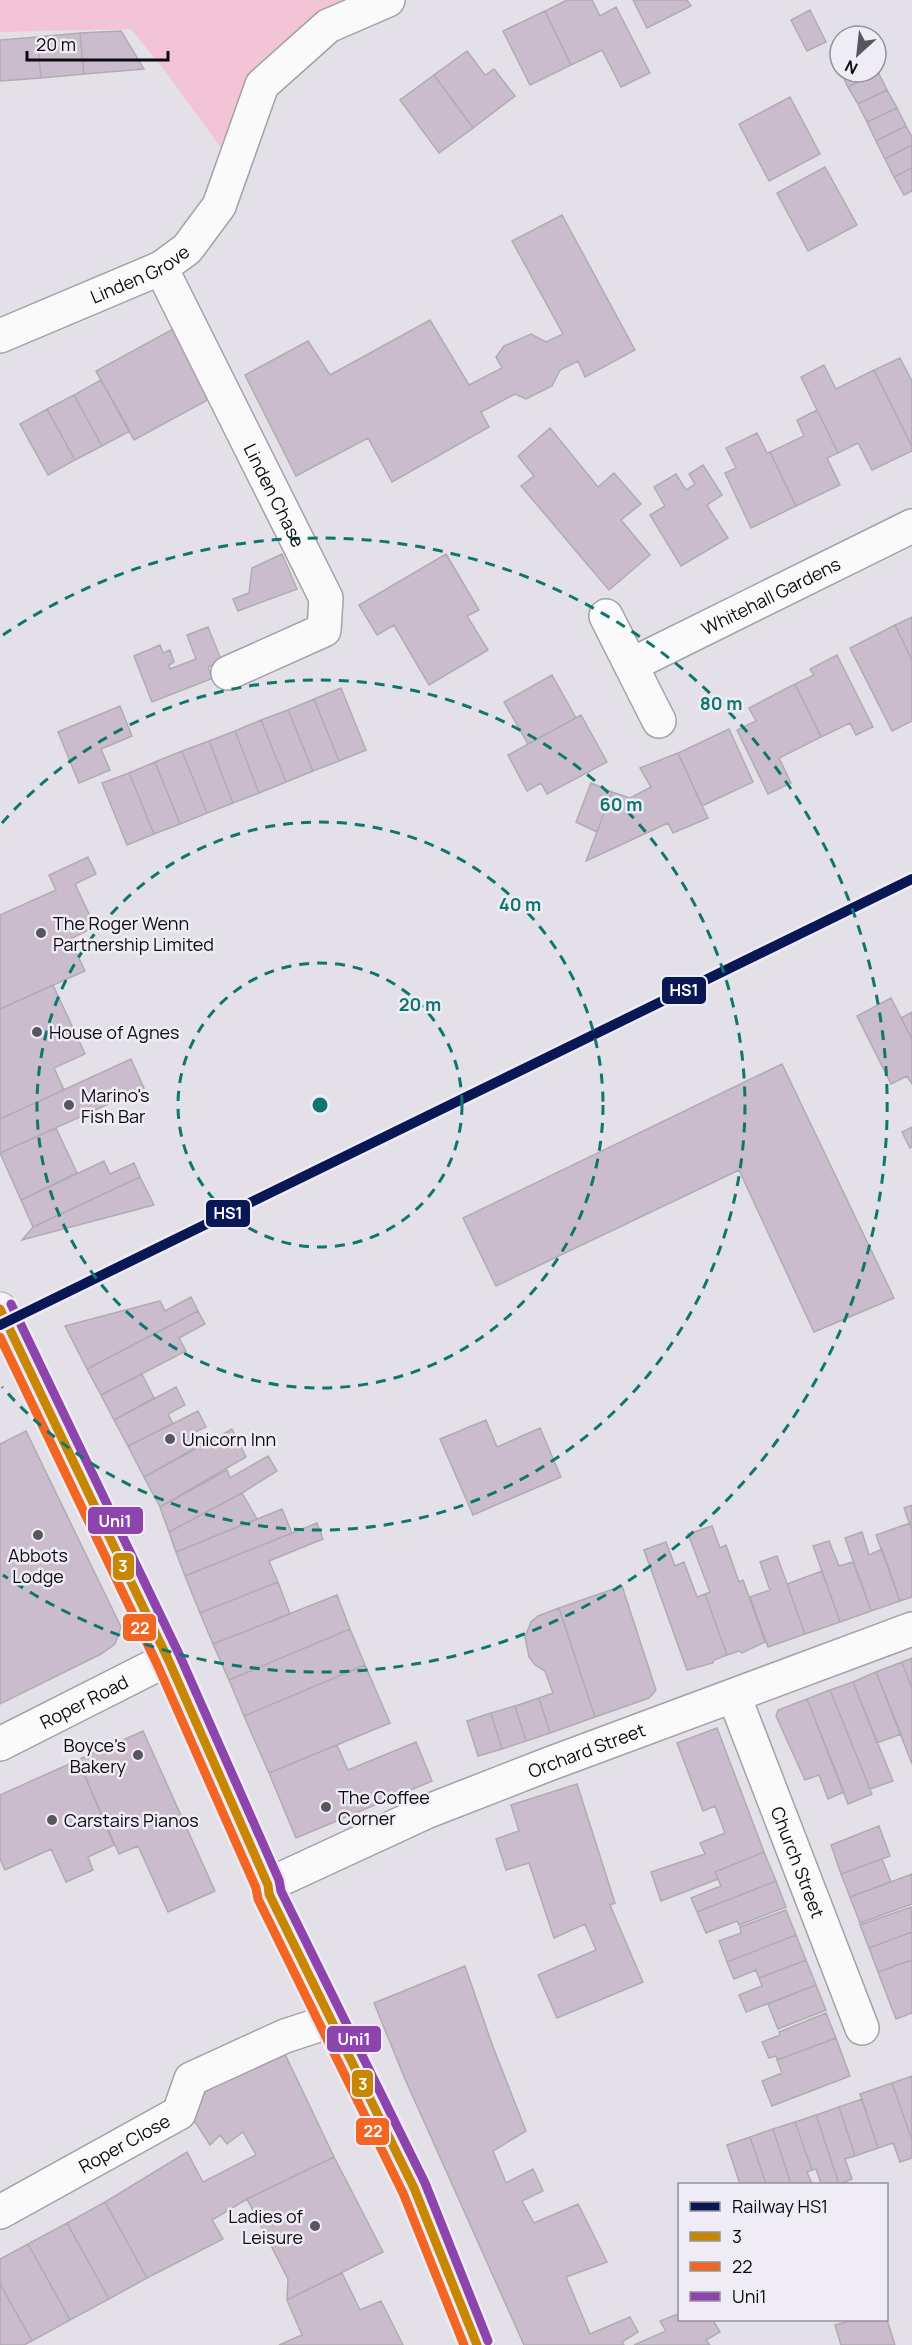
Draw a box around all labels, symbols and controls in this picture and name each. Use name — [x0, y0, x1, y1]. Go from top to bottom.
scale bar — [27, 24, 168, 62]
north arrow — [828, 24, 888, 84]
text: 20 m — [36, 32, 76, 56]
text: N — [841, 55, 861, 80]
street label: Linden Grove — [87, 239, 194, 309]
street label: Linden Chase — [239, 439, 311, 551]
street label: Whitehall Gardens — [697, 551, 844, 640]
text: 80 m — [700, 691, 742, 715]
text: 60 m — [600, 792, 642, 816]
text: 40 m — [499, 892, 541, 916]
place label: The Roger Wenn Partnership Limited — [53, 911, 214, 956]
marker: The Roger Wenn Partnership Limited — [34, 926, 48, 940]
line badge: HS1 — [661, 976, 707, 1005]
text: HS1 — [669, 979, 699, 1001]
text: 20 m — [399, 992, 441, 1016]
place label: House of Agnes — [49, 1020, 180, 1044]
marker: House of Agnes — [30, 1025, 44, 1039]
place label: Marino's Fish Bar — [81, 1083, 149, 1128]
centre of rings — [310, 1095, 330, 1115]
marker: Marino's Fish Bar — [62, 1098, 76, 1112]
line badge: HS1 — [205, 1199, 251, 1228]
text: HS1 — [213, 1202, 243, 1224]
place label: Unicorn Inn — [182, 1427, 276, 1451]
marker: Unicorn Inn — [163, 1432, 177, 1446]
line badge: Uni1 — [87, 1506, 144, 1535]
text: Uni1 — [98, 1510, 132, 1532]
marker: Abbots Lodge — [31, 1528, 45, 1542]
place label: Abbots Lodge — [8, 1543, 68, 1588]
line badge: 3 — [112, 1552, 135, 1581]
text: 3 — [118, 1555, 128, 1577]
line badge: 22 — [122, 1613, 157, 1642]
text: 22 — [130, 1617, 150, 1639]
street label: Roper Road — [36, 1669, 132, 1734]
street label: Orchard Street — [524, 1717, 648, 1783]
place label: Boyce's Bakery — [63, 1733, 126, 1778]
marker: Boyce's Bakery — [131, 1748, 145, 1762]
place label: The Coffee Corner — [338, 1785, 430, 1830]
marker: The Coffee Corner — [319, 1800, 333, 1814]
street label: Church Street — [766, 1803, 830, 1921]
place label: Carstairs Pianos — [64, 1808, 199, 1832]
marker: Carstairs Pianos — [45, 1813, 59, 1827]
line badge: Uni1 — [326, 2025, 382, 2053]
text: Uni1 — [337, 2028, 371, 2050]
line badge: 3 — [351, 2069, 374, 2098]
text: 3 — [358, 2073, 368, 2095]
street label: Roper Close — [74, 2108, 174, 2178]
line badge: 22 — [355, 2117, 390, 2146]
text: 22 — [363, 2120, 383, 2142]
legend — [678, 2183, 888, 2321]
text: Railway HS1 — [732, 2194, 828, 2218]
place label: Ladies of Leisure — [228, 2204, 304, 2249]
marker: Ladies of Leisure — [308, 2219, 322, 2233]
text: 3 — [732, 2224, 742, 2248]
text: 22 — [732, 2254, 753, 2278]
text: Uni1 — [732, 2284, 767, 2308]

